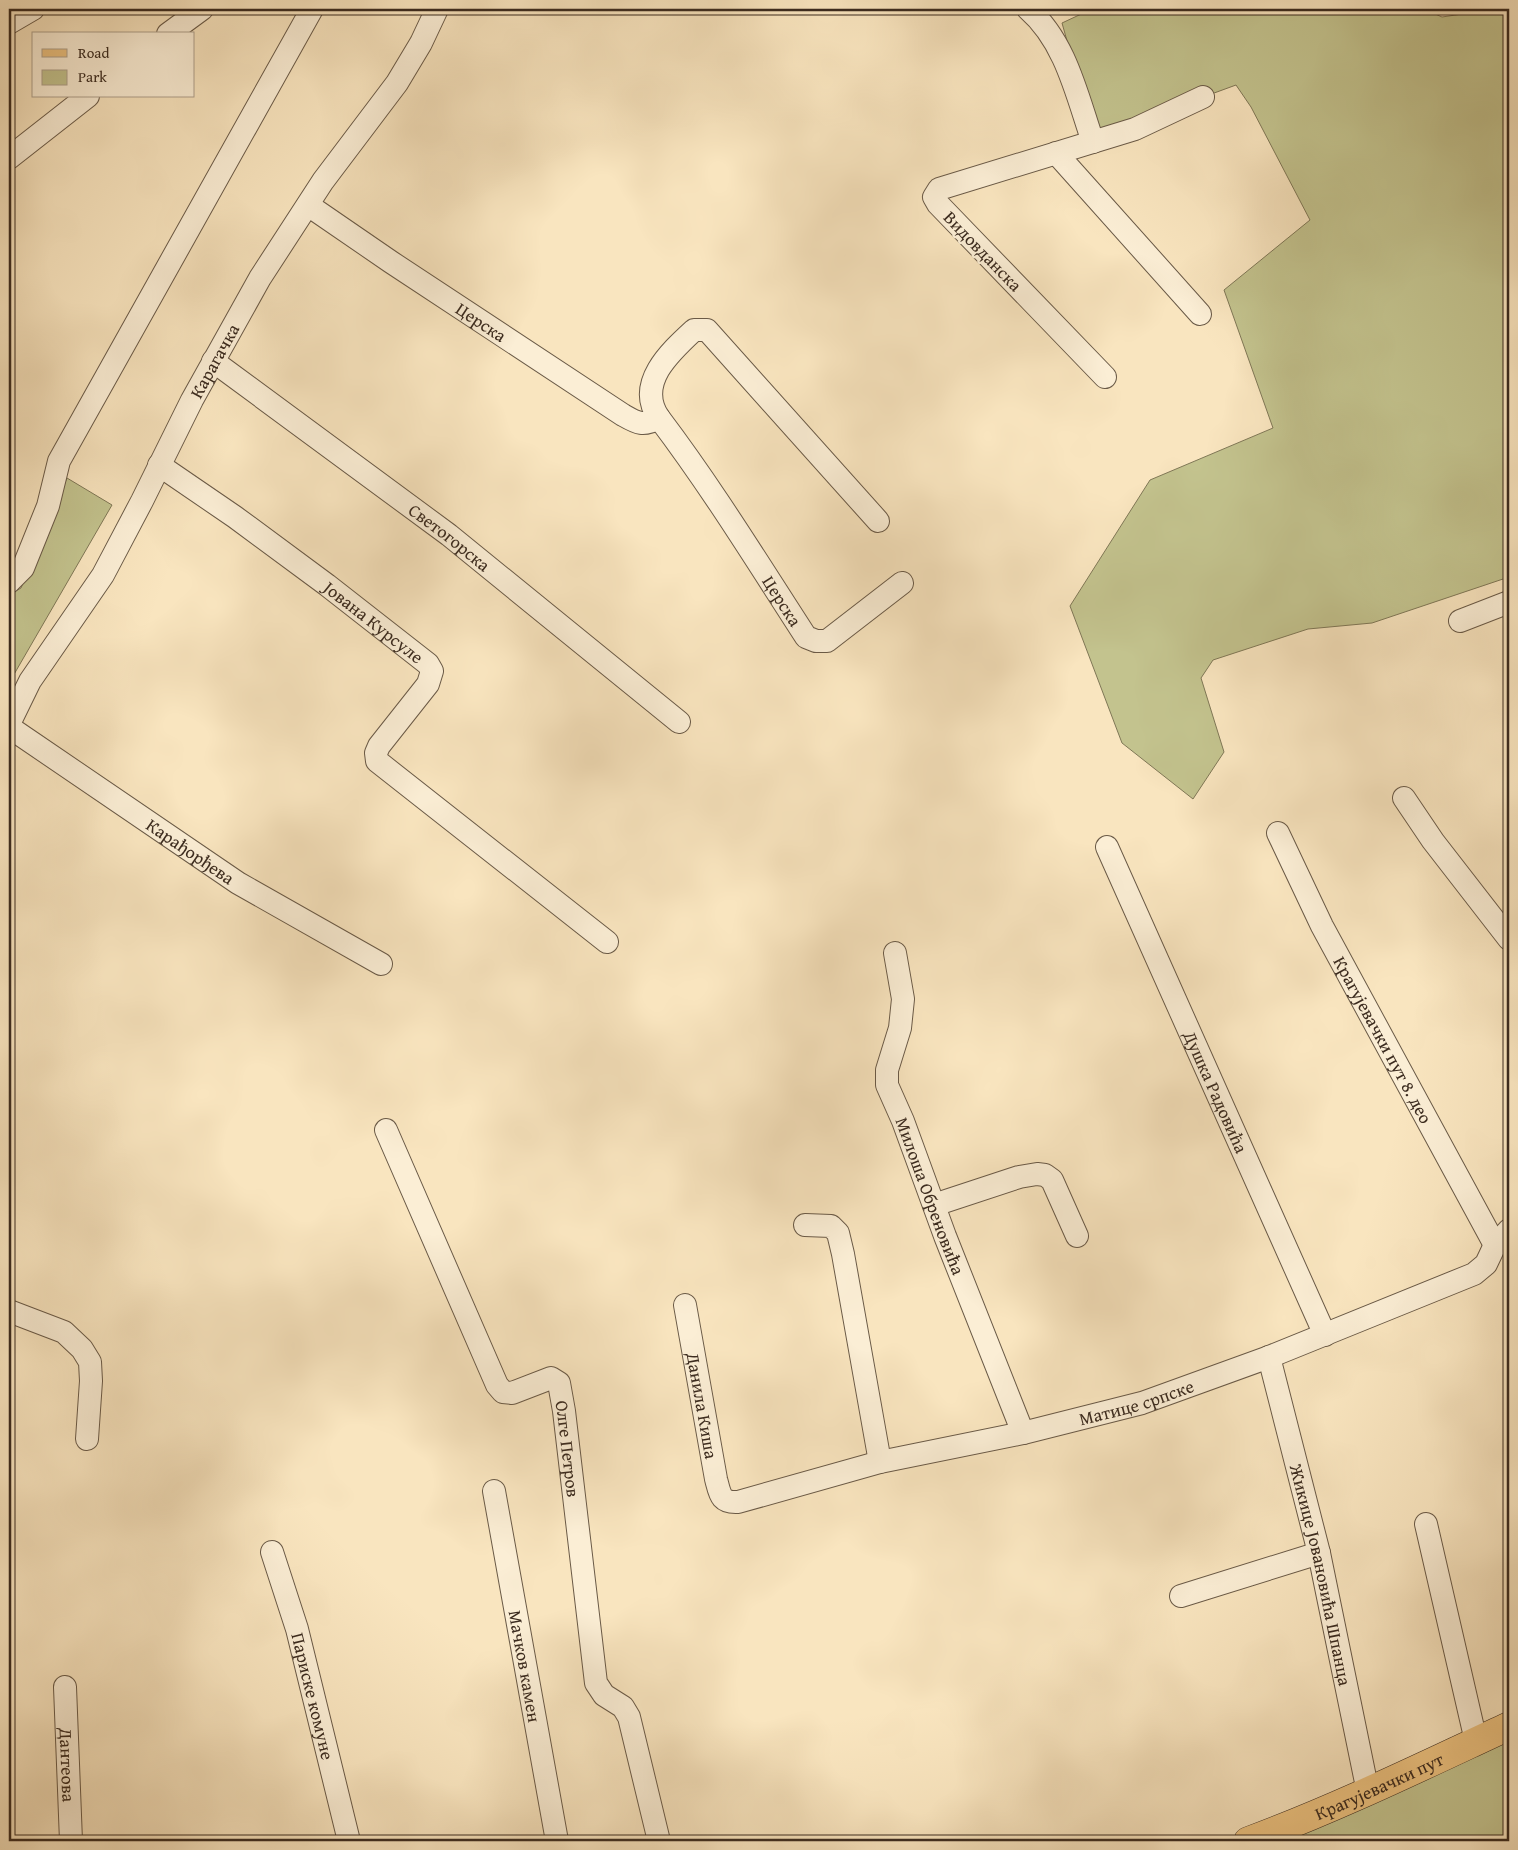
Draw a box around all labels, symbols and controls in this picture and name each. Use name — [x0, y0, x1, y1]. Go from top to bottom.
legend — [32, 32, 195, 98]
text: Road — [78, 42, 109, 63]
text: Park — [78, 66, 107, 87]
street label: Видовданска — [937, 204, 1029, 298]
street label: Церска — [451, 295, 512, 348]
street label: Карагачка — [182, 318, 246, 403]
street label: Светогорска — [403, 496, 497, 578]
street label: Церска — [756, 570, 809, 632]
street label: Јована Курсуле — [316, 573, 430, 669]
street label: Карађорђева — [141, 811, 241, 891]
street label: Крагујевачки пут 8. део — [1327, 951, 1440, 1128]
street label: Душка Радовића — [1177, 1025, 1256, 1158]
street label: Милоша Обреновића — [889, 1113, 973, 1279]
street label: Данила Киша — [680, 1349, 726, 1461]
street label: Матице српске — [1076, 1372, 1197, 1432]
street label: Олге Петров — [549, 1398, 588, 1499]
street label: Жикице Јовановића Шпанца — [1283, 1460, 1359, 1688]
street label: Мачков камен — [502, 1608, 549, 1724]
street label: Париске комуне — [285, 1630, 342, 1762]
street label: Дантеова — [53, 1726, 83, 1803]
street label: Крагујевачки пут — [1310, 1745, 1448, 1827]

